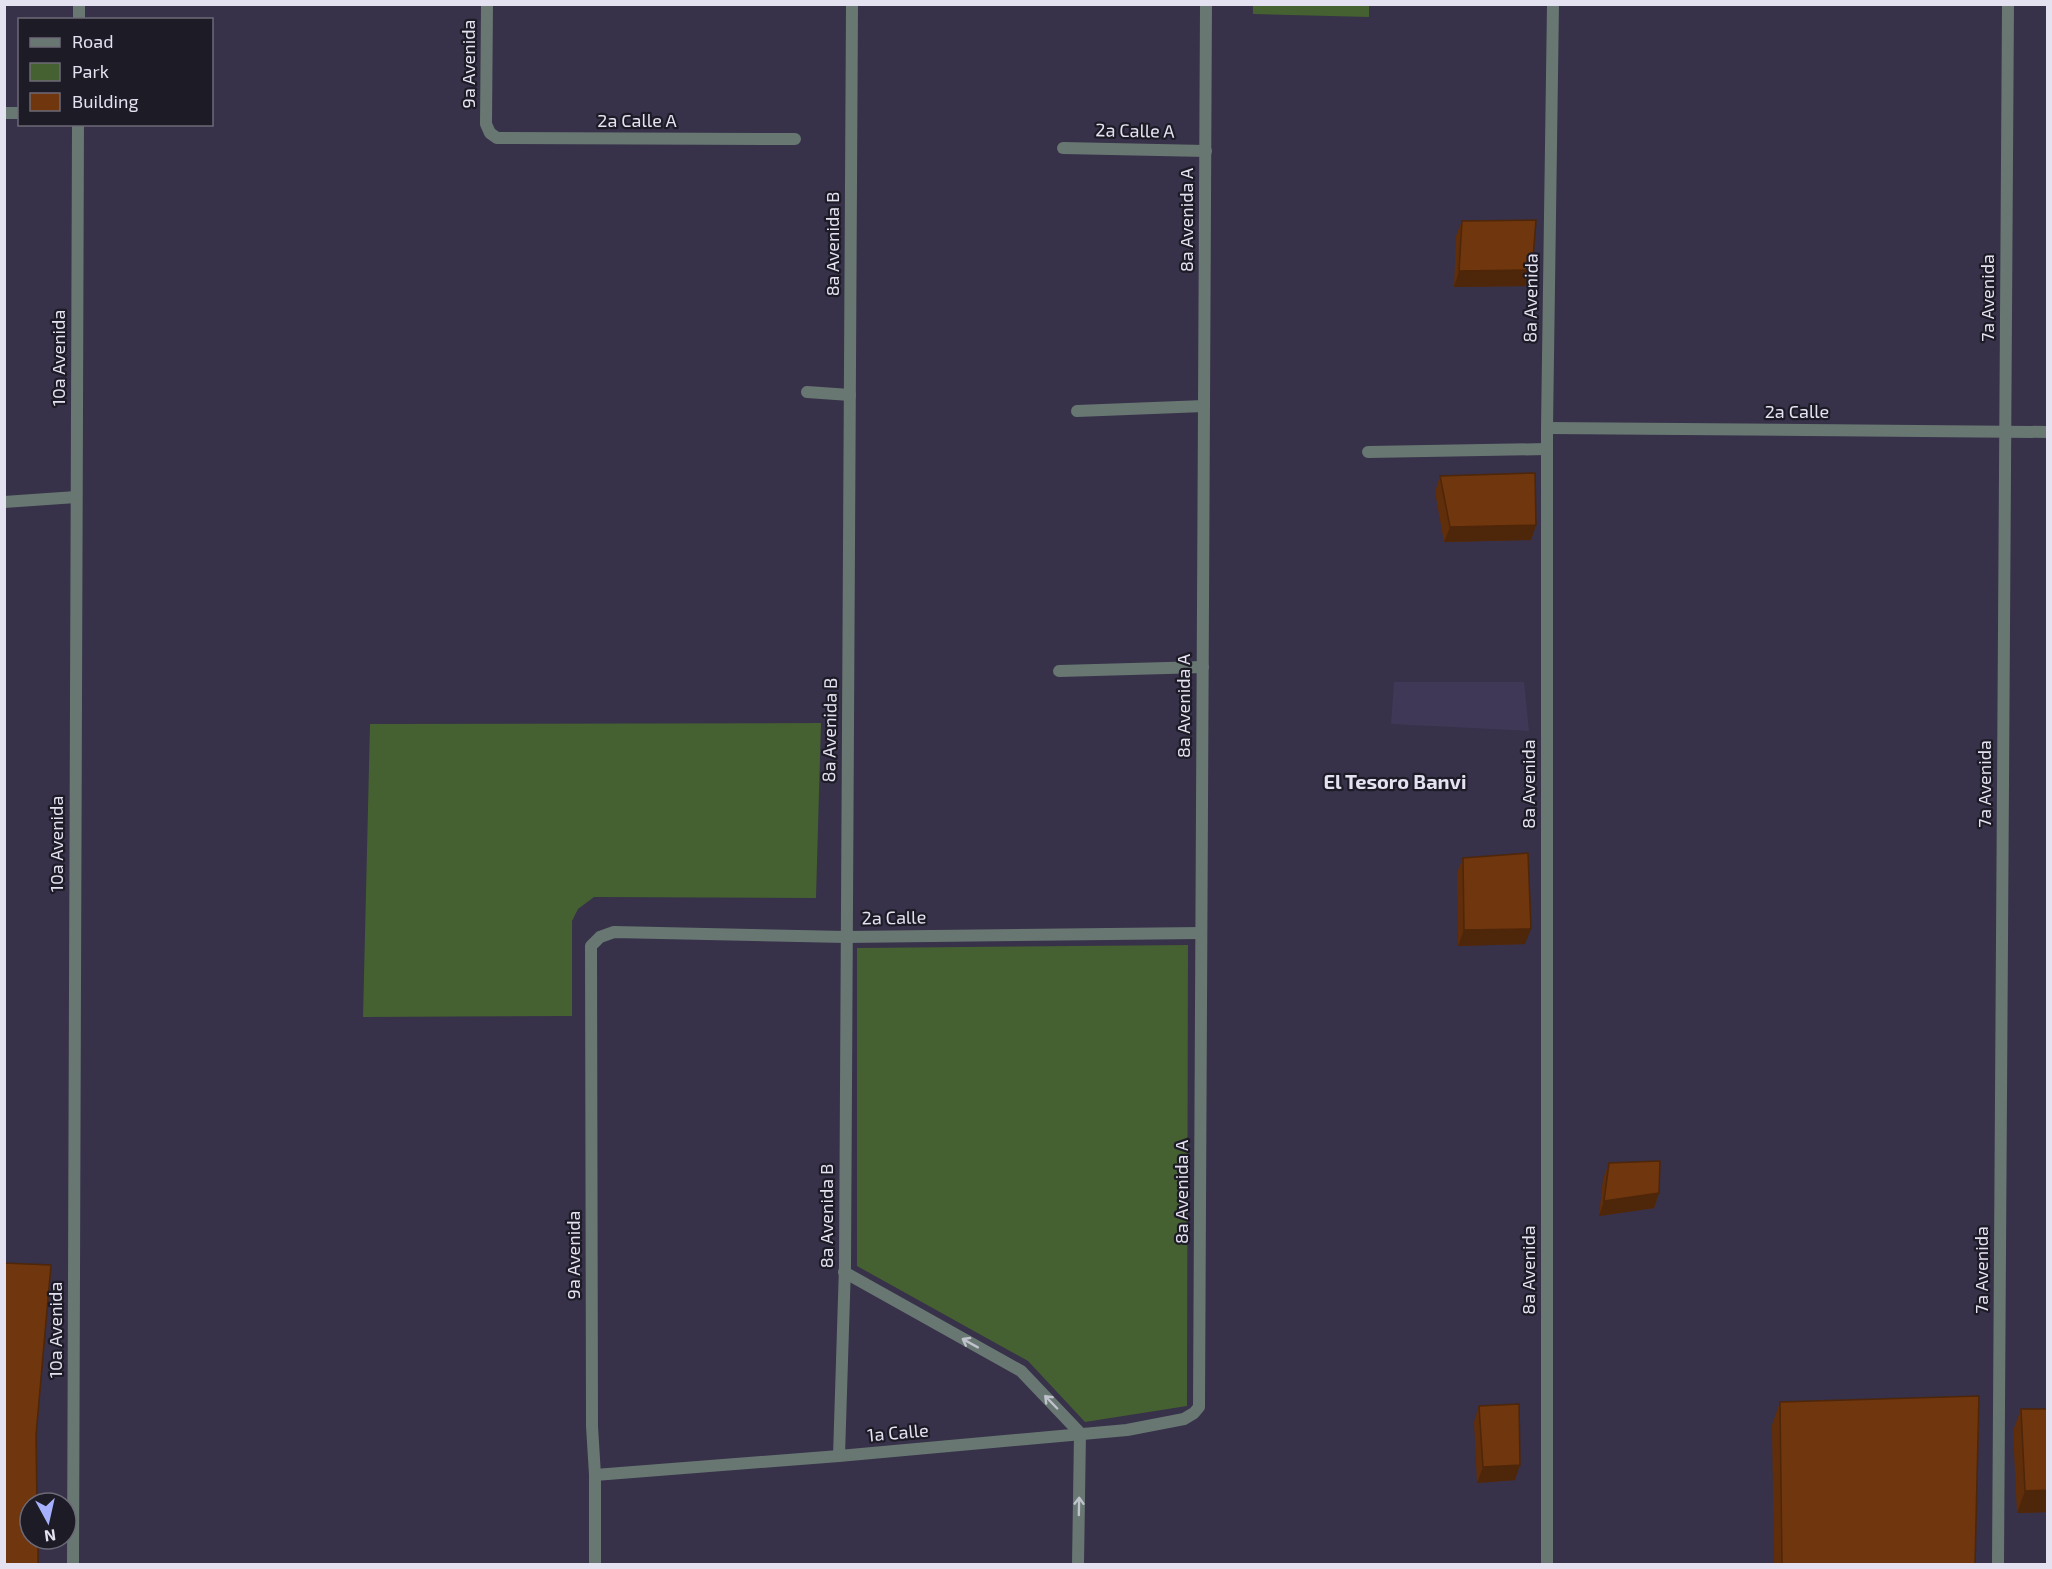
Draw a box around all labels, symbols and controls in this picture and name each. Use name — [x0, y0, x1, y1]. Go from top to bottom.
legend — [18, 18, 213, 126]
street label: 9a Avenida — [457, 20, 479, 108]
text: Road — [72, 30, 113, 52]
text: Park — [72, 60, 109, 82]
text: Building — [72, 90, 139, 112]
street label: 2a Calle A — [597, 109, 677, 131]
street label: 2a Calle A — [1095, 118, 1176, 142]
street label: 8a Avenida A — [1175, 167, 1197, 272]
street label: 8a Avenida B — [821, 192, 843, 296]
street label: 8a Avenida — [1518, 253, 1542, 343]
street label: 7a Avenida — [1976, 254, 1998, 342]
street label: 10a Avenida — [47, 310, 69, 406]
street label: 2a Calle — [1765, 400, 1829, 422]
street label: 8a Avenida A — [1172, 653, 1194, 758]
street label: 8a Avenida B — [817, 677, 841, 782]
street label: 8a Avenida — [1517, 739, 1539, 829]
street label: 7a Avenida — [1973, 740, 1995, 828]
district label: El Tesoro Banvi — [1324, 769, 1466, 793]
street label: 10a Avenida — [45, 796, 67, 892]
street label: 2a Calle — [862, 905, 926, 929]
street label: 8a Avenida A — [1170, 1139, 1192, 1244]
street label: 8a Avenida B — [815, 1164, 837, 1268]
street label: 9a Avenida — [562, 1211, 584, 1299]
street label: 8a Avenida — [1517, 1225, 1539, 1315]
street label: 7a Avenida — [1970, 1226, 1992, 1314]
street label: 10a Avenida — [44, 1282, 66, 1378]
one-way arrow — [962, 1336, 979, 1348]
one-way arrow — [1043, 1395, 1058, 1410]
street label: 1a Calle — [866, 1418, 930, 1446]
north arrow — [18, 1491, 78, 1551]
one-way arrow — [1073, 1497, 1085, 1517]
text: N — [43, 1526, 57, 1547]

